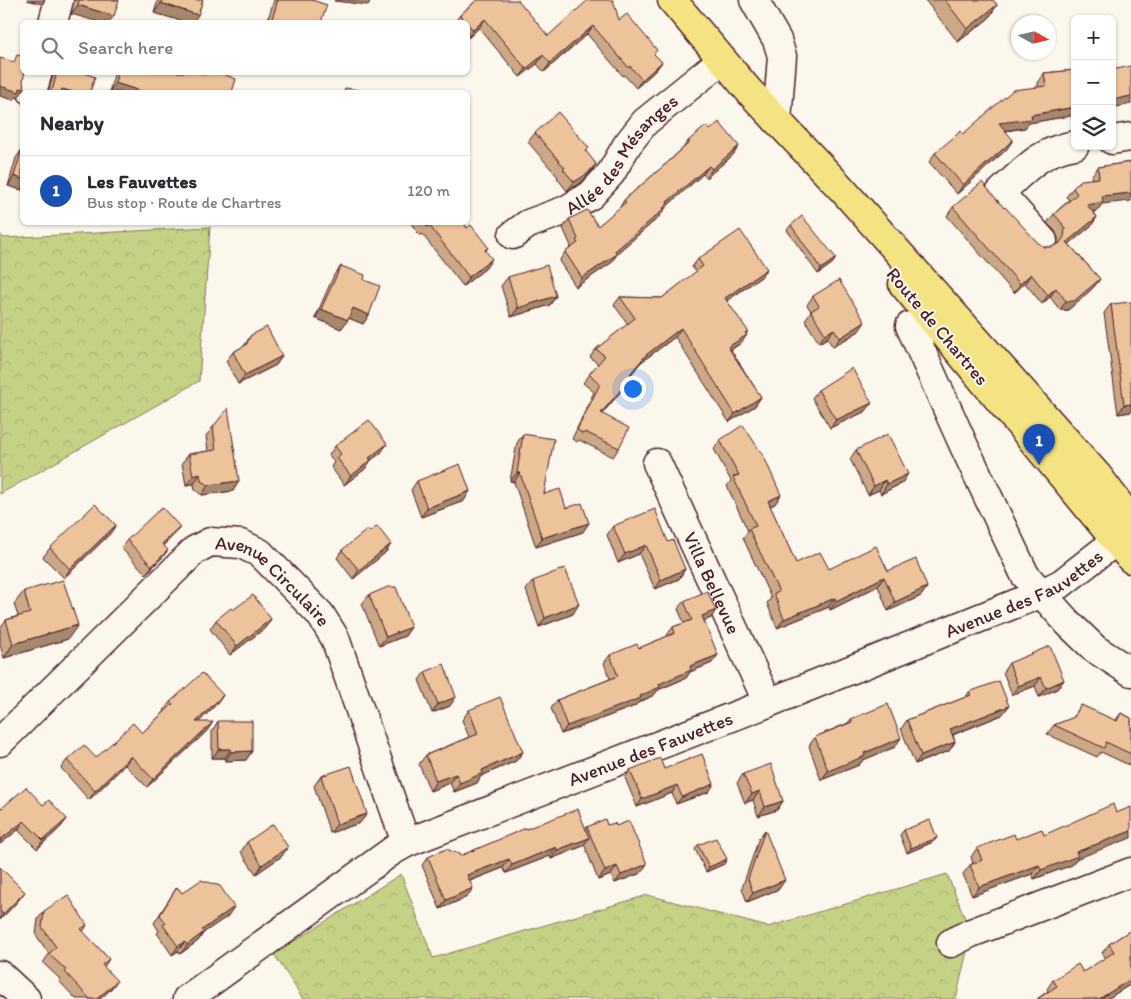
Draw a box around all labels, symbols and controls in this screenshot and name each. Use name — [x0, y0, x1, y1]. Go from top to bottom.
north arrow — [1011, 15, 1056, 60]
map controls — [1071, 15, 1116, 150]
button: + — [1071, 15, 1116, 60]
search box — [20, 20, 470, 75]
icon: search — [38, 34, 66, 62]
text: Search here — [78, 36, 173, 59]
button: − — [1071, 60, 1116, 105]
street label: Allée des Mésanges — [561, 89, 683, 220]
button: layers — [1071, 105, 1116, 150]
text: Nearby — [40, 110, 104, 135]
text: Les Fauvettes — [87, 170, 197, 193]
text: 1 — [52, 181, 60, 200]
text: 120 m — [407, 181, 450, 200]
text: Bus stop · Route de Chartres — [87, 193, 281, 212]
street label: Route de Chartres — [882, 263, 994, 390]
your location — [620, 376, 646, 402]
pin: 1 — [1023, 424, 1055, 465]
street label: Villa Bellevue — [678, 528, 745, 638]
street label: Avenue Circulaire — [214, 531, 336, 630]
street label: Avenue des Fauvettes — [942, 544, 1108, 643]
street label: Avenue des Fauvettes — [565, 707, 736, 791]

